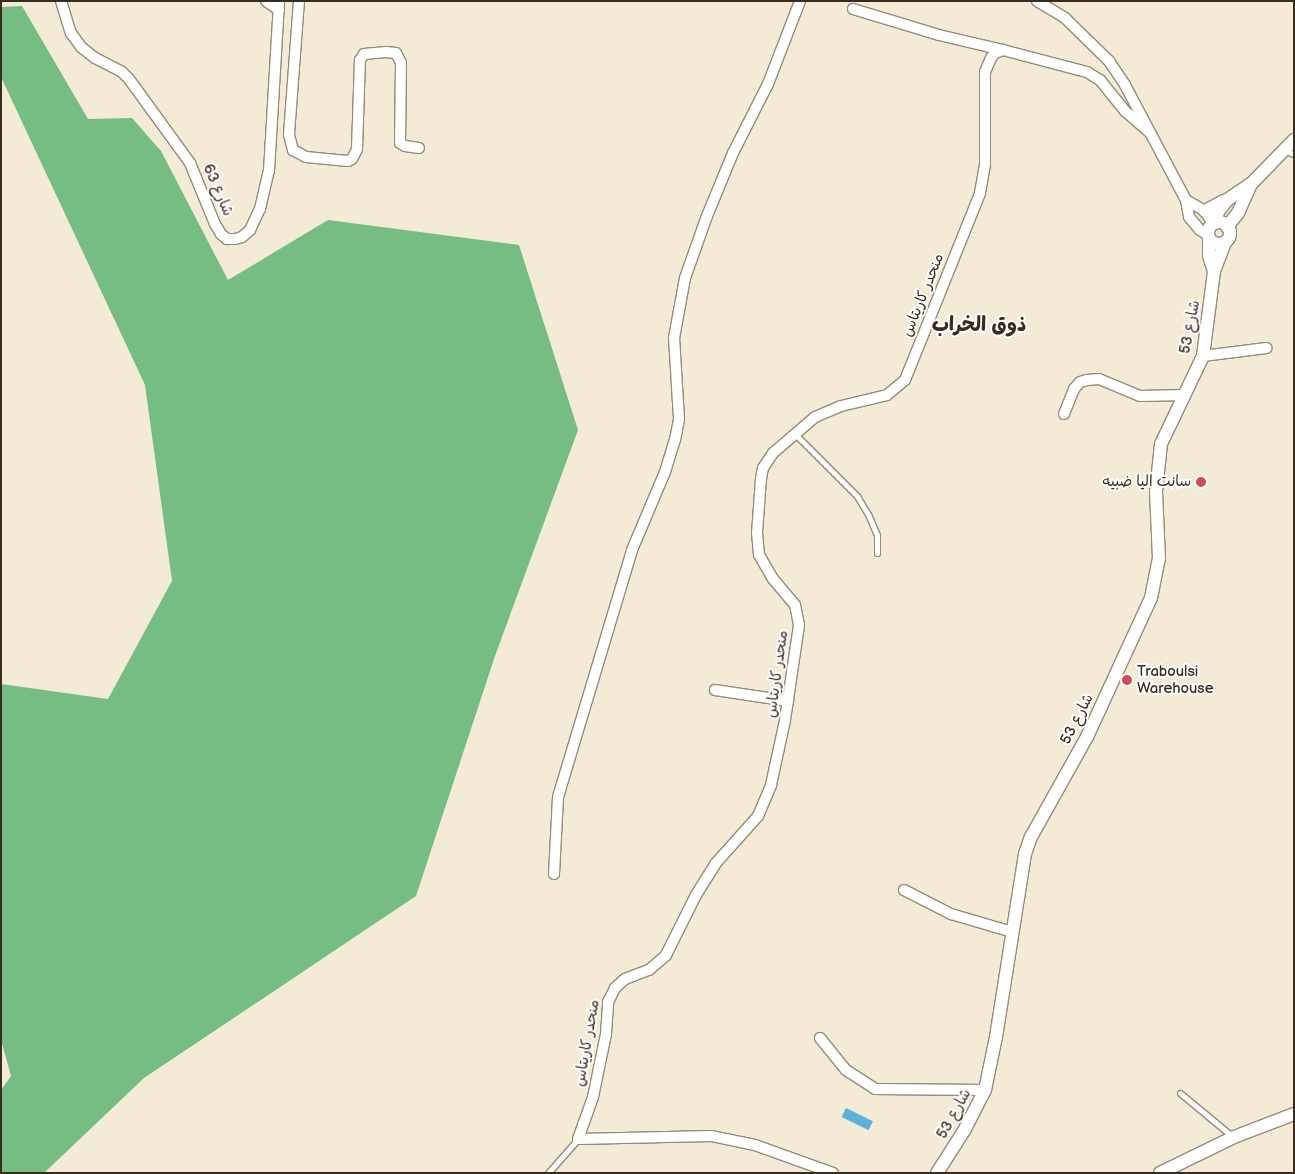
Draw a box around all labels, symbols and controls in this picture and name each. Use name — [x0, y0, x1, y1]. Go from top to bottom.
street label: شارع 63 — [199, 161, 237, 219]
street label: منحدر كاريتاس — [898, 251, 948, 339]
street label: شارع 53 — [1176, 299, 1204, 355]
district label: ذوق الخراب — [932, 313, 1026, 337]
place label: سانت اليا ضبيه — [1102, 473, 1191, 491]
marker: سانت اليا ضبيه — [1195, 476, 1207, 488]
street label: منحدر كاريتاس — [762, 629, 792, 719]
place label: Traboulsi Warehouse — [1137, 662, 1214, 697]
marker: Traboulsi Warehouse — [1121, 674, 1133, 686]
street label: شارع 53 — [1057, 691, 1097, 747]
street label: منحدر كاريتاس — [571, 998, 603, 1088]
street label: شارع 53 — [933, 1086, 975, 1142]

